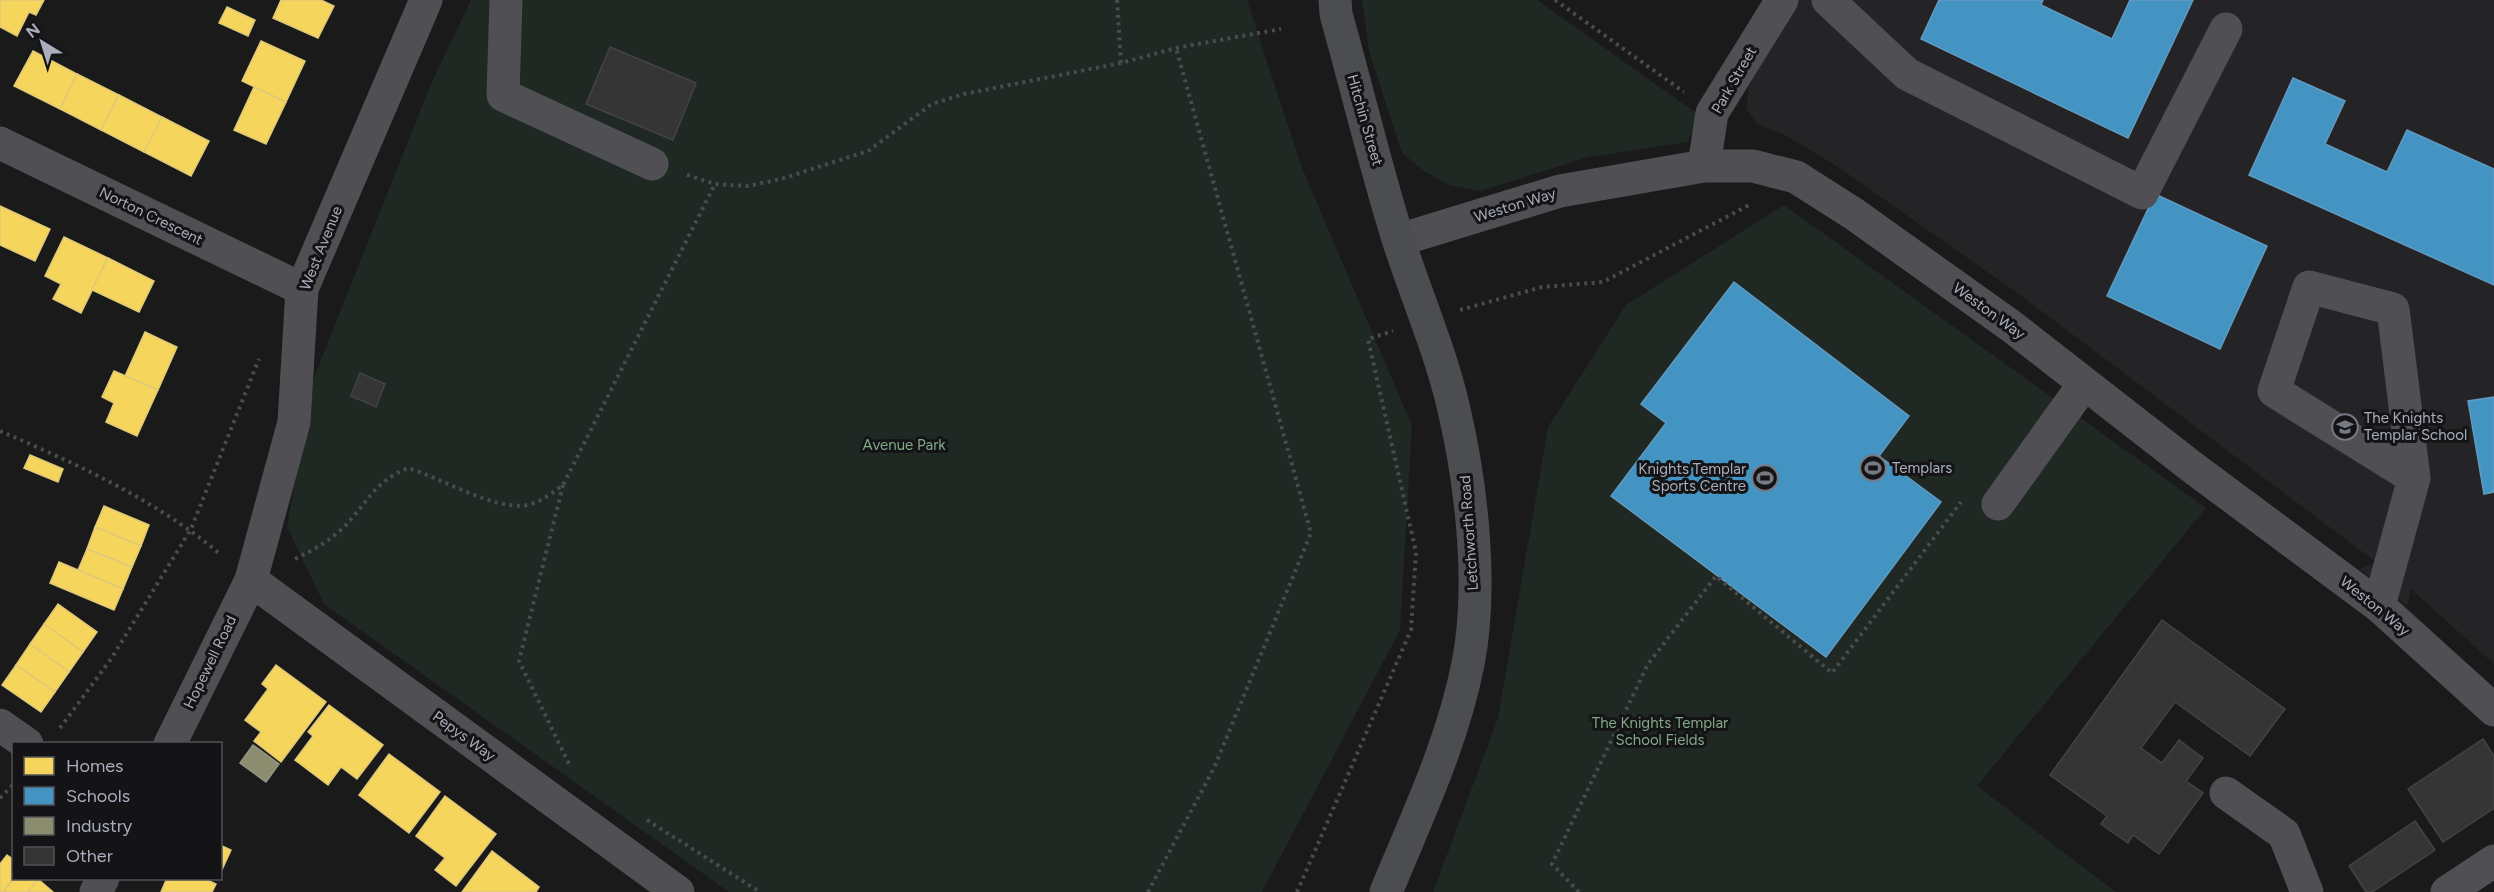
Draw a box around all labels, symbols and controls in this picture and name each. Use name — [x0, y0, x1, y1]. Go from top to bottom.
north arrow — [12, 12, 72, 72]
text: N — [22, 19, 44, 42]
street label: Park Street — [1708, 43, 1761, 117]
street label: Hitchin Street — [1343, 72, 1387, 168]
street label: Norton Crescent — [96, 183, 206, 249]
street label: Weston Way — [1472, 184, 1558, 226]
street label: West Avenue — [296, 203, 346, 293]
street label: Weston Way — [1949, 279, 2029, 343]
place label: The Knights Templar School — [2364, 409, 2467, 444]
school or university icon: The Knights Templar School — [2330, 412, 2360, 442]
park label: Avenue Park — [863, 436, 946, 454]
sports icon: Templars — [1858, 453, 1888, 483]
place label: Templars — [1892, 459, 1952, 477]
place label: Knights Templar Sports Centre — [1638, 460, 1746, 495]
sports icon: Knights Templar Sports Centre — [1750, 463, 1780, 493]
street label: Letchworth Road — [1456, 475, 1482, 591]
street label: Weston Way — [2336, 572, 2414, 640]
street label: Hopewell Road — [180, 612, 240, 712]
street label: Pepys Way — [429, 707, 499, 765]
park label: The Knights Templar School Fields — [1592, 714, 1728, 749]
legend — [12, 742, 222, 880]
text: Homes — [66, 755, 124, 777]
text: Schools — [66, 785, 130, 807]
text: Industry — [66, 815, 133, 837]
text: Other — [66, 845, 113, 867]

